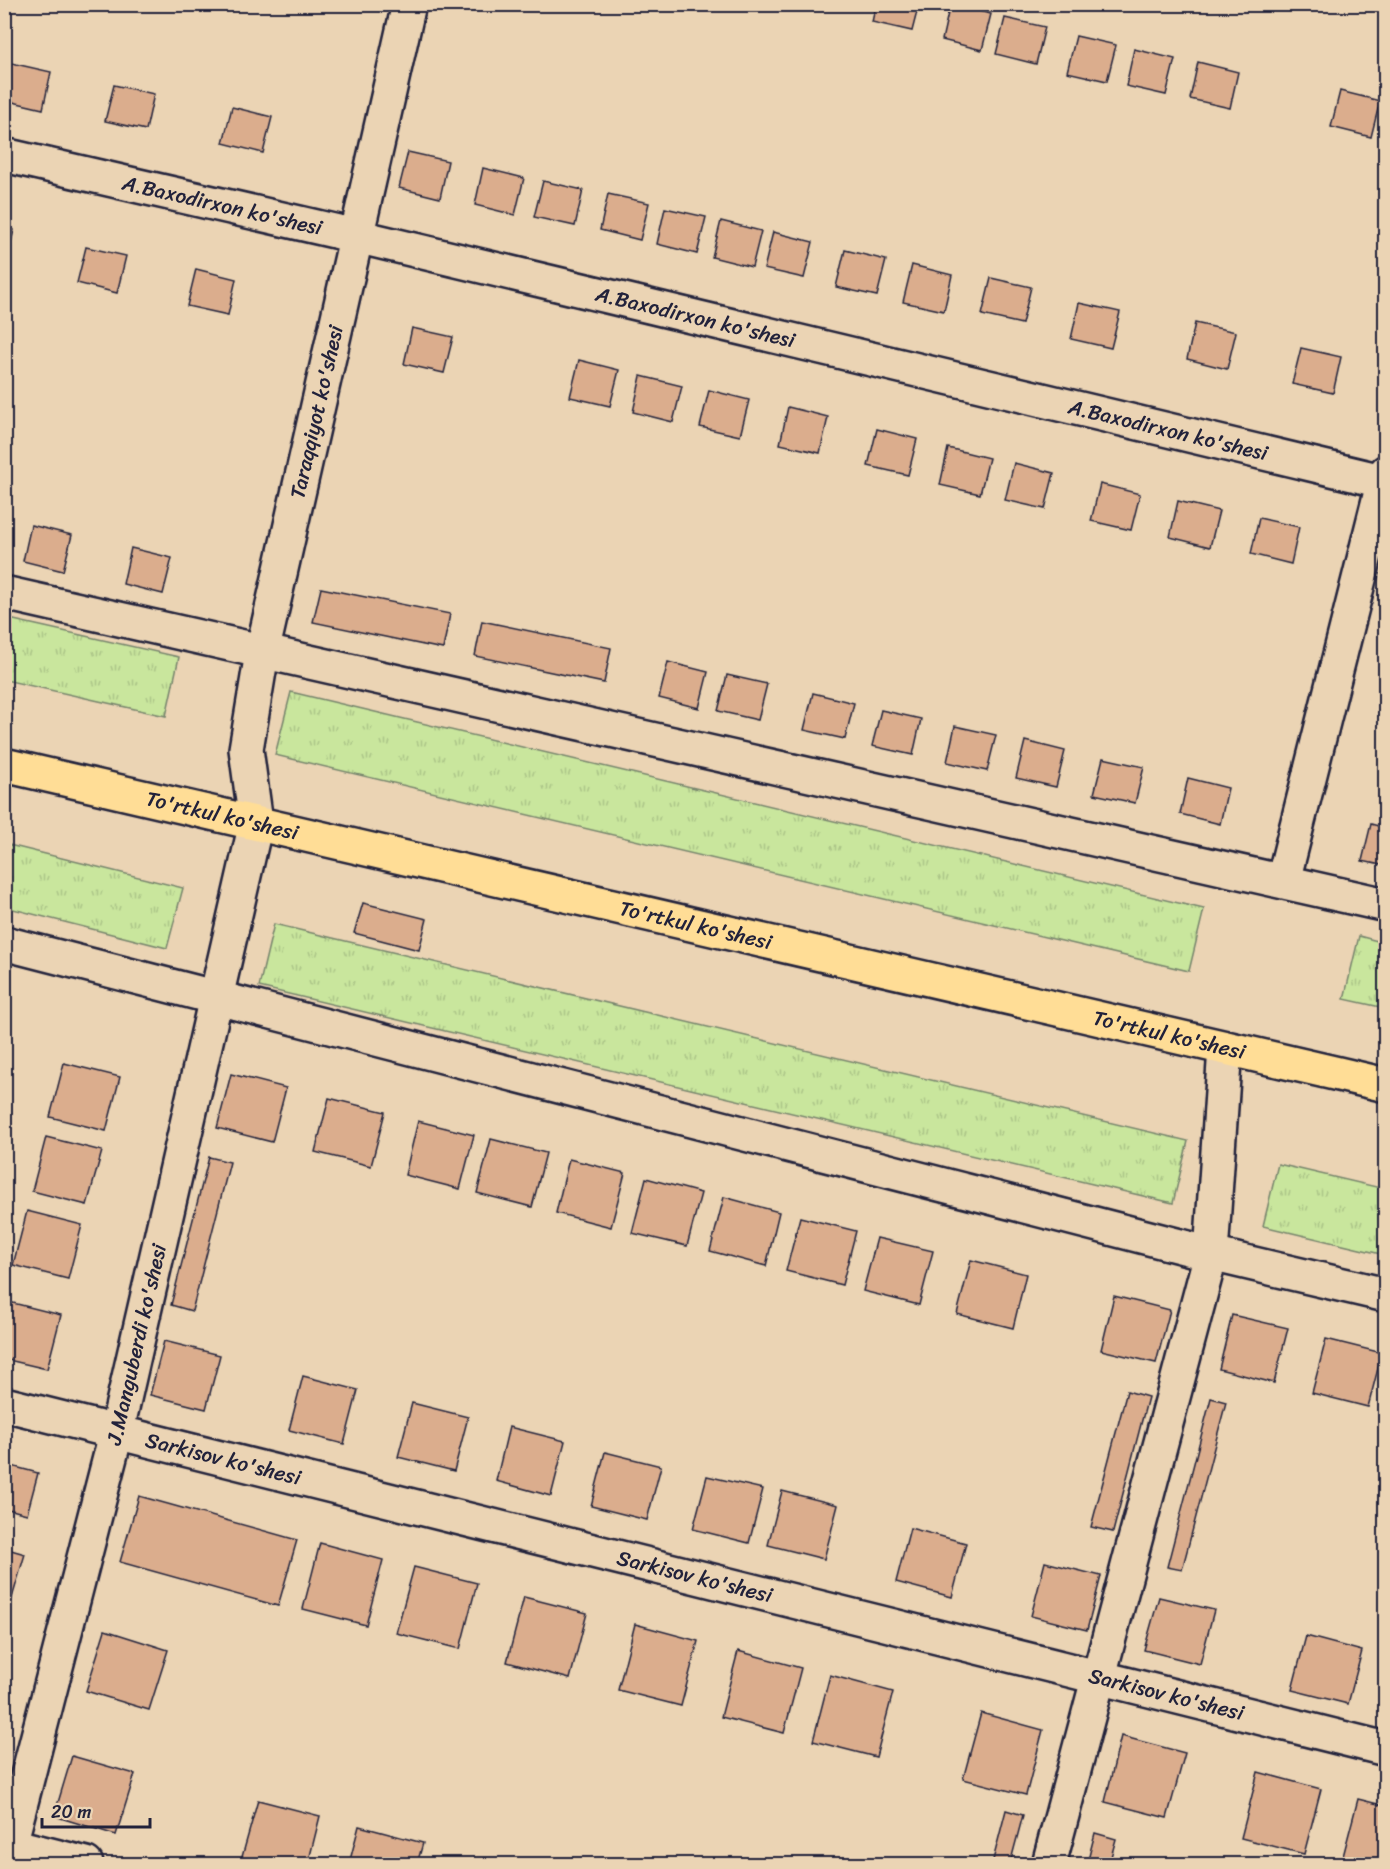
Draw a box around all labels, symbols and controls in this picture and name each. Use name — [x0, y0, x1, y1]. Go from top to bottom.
street label: A.Baxodirxon ko'shesi — [118, 164, 327, 247]
street label: A.Baxodirxon ko'shesi — [591, 275, 800, 359]
street label: Taraqqiyot ko'shesi — [279, 320, 355, 503]
street label: A.Baxodirxon ko'shesi — [1063, 388, 1273, 472]
street label: To'rtkul ko'shesi — [142, 779, 303, 852]
street label: To'rtkul ko'shesi — [616, 889, 777, 961]
street label: To'rtkul ko'shesi — [1089, 999, 1250, 1071]
street label: J.Manguberdi ko'shesi — [95, 1239, 178, 1450]
street label: Sarkisov ko'shesi — [141, 1421, 306, 1497]
street label: Sarkisov ko'shesi — [613, 1539, 778, 1614]
street label: Sarkisov ko'shesi — [1084, 1656, 1249, 1732]
scale bar — [42, 1791, 150, 1829]
text: 20 m — [51, 1796, 91, 1828]

